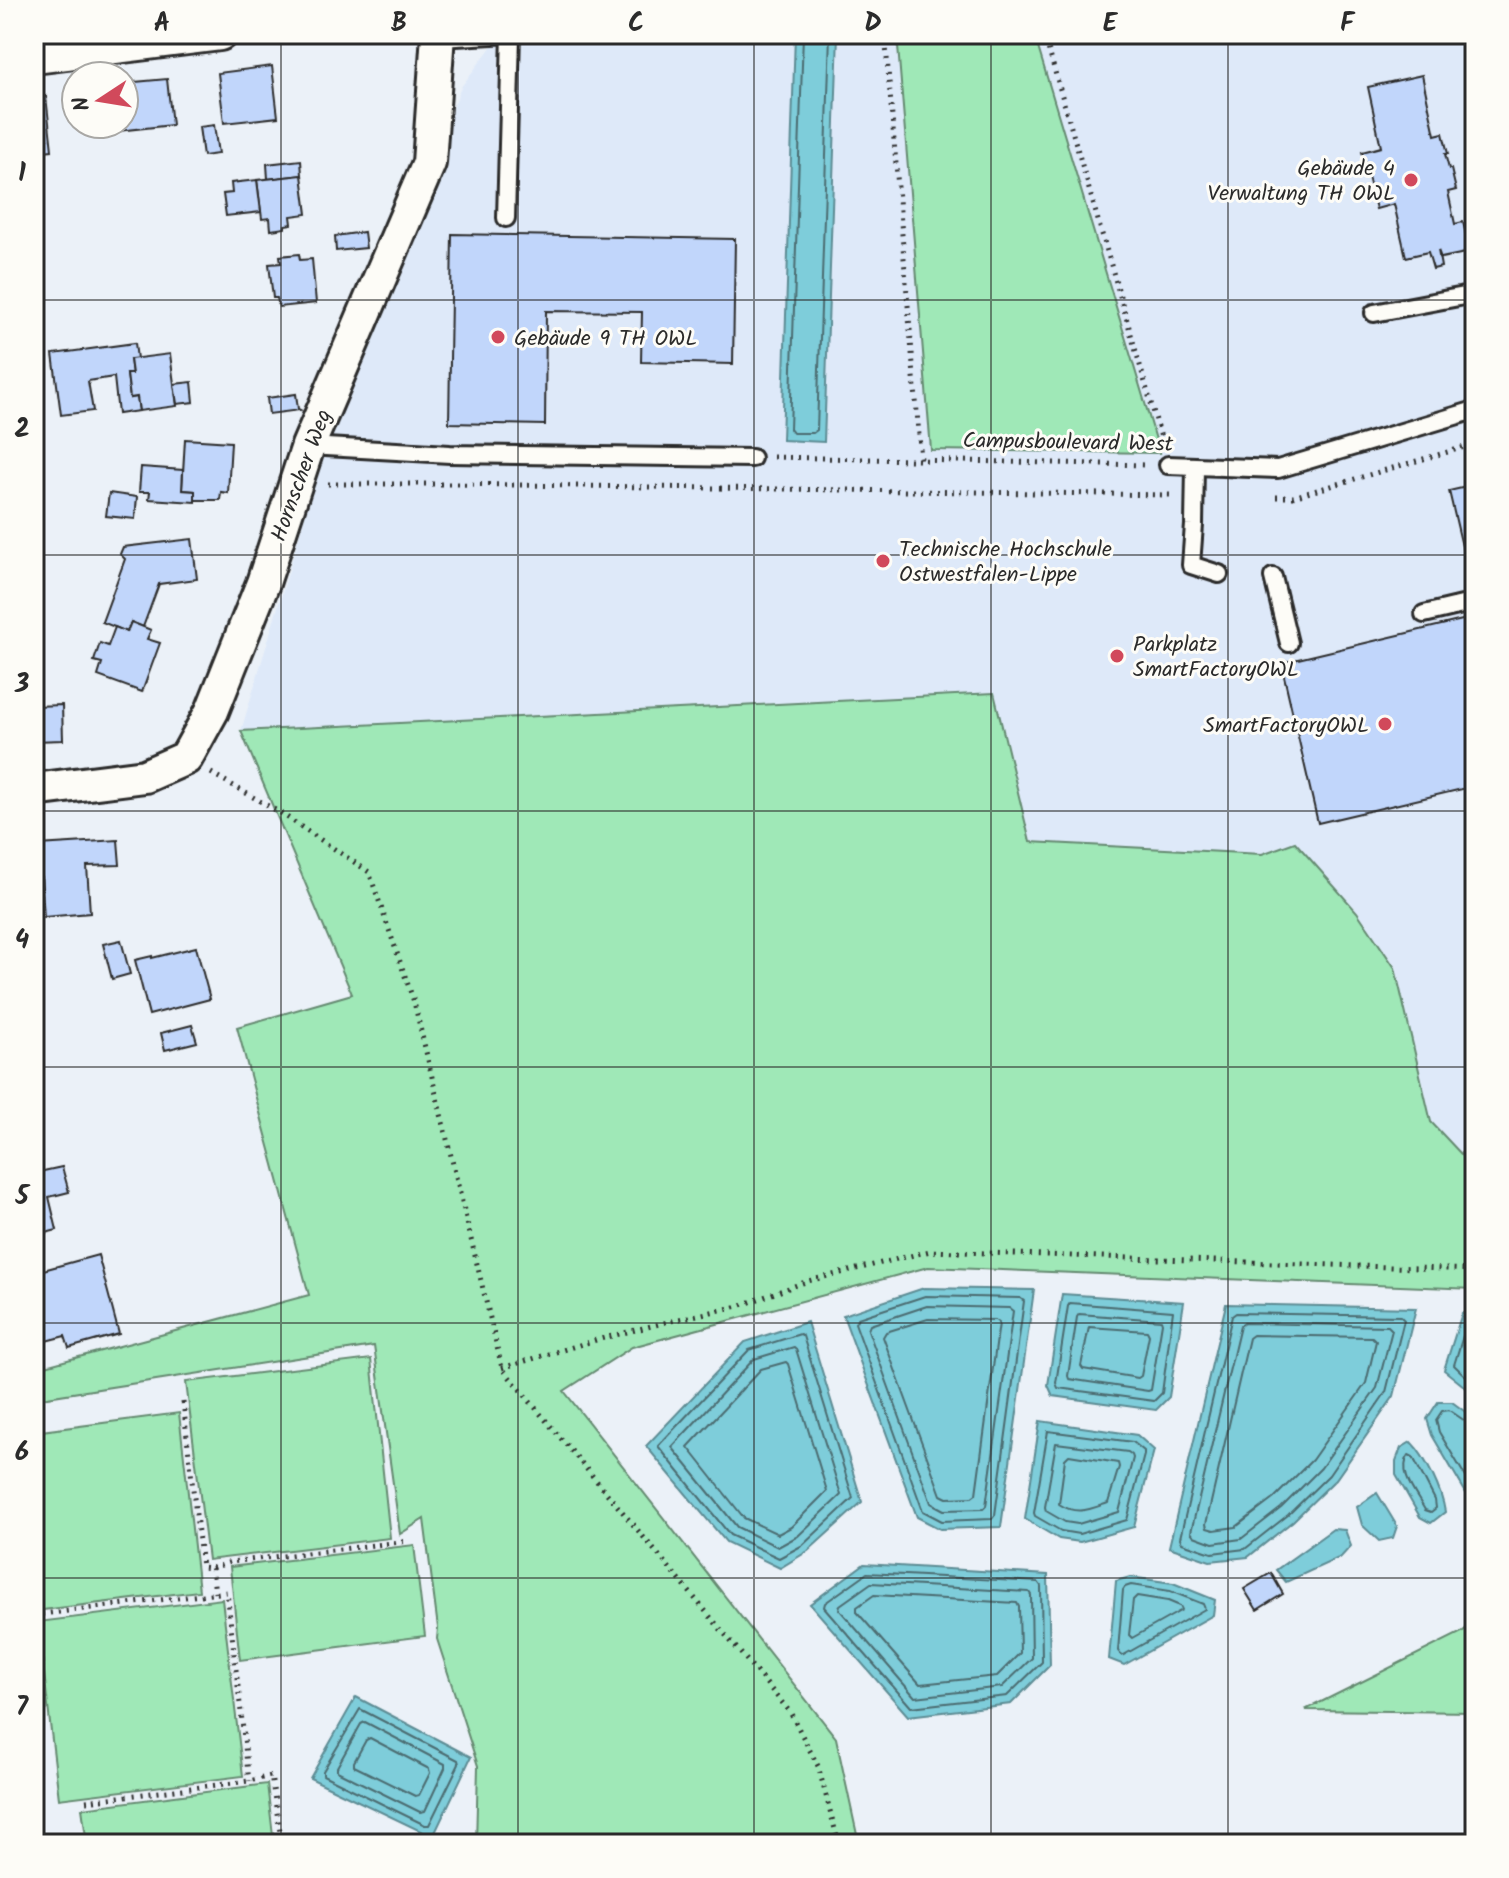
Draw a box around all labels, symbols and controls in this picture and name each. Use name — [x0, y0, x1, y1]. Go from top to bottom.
text: A — [154, 3, 170, 45]
text: B — [391, 3, 407, 45]
text: C — [628, 3, 644, 45]
text: D — [864, 3, 882, 45]
text: E — [1103, 3, 1119, 45]
text: F — [1340, 3, 1356, 45]
north arrow — [60, 60, 140, 140]
text: N — [64, 93, 101, 114]
place label: Gebäude 4 Verwaltung TH OWL — [1207, 152, 1395, 212]
text: 1 — [18, 153, 26, 195]
marker: Gebäude 4 Verwaltung TH OWL — [1402, 171, 1420, 189]
place label: Gebäude 9 TH OWL — [514, 322, 697, 357]
marker: Gebäude 9 TH OWL — [489, 328, 507, 346]
street label: Hornscher Weg — [262, 405, 342, 547]
text: 2 — [14, 409, 30, 451]
street label: Campusboulevard West — [962, 424, 1174, 463]
place label: Technische Hochschule Ostwestfalen-Lippe — [899, 533, 1112, 593]
marker: Technische Hochschule Ostwestfalen-Lippe — [874, 552, 892, 570]
place label: Parkplatz SmartFactoryOWL — [1133, 628, 1299, 688]
marker: Parkplatz SmartFactoryOWL — [1108, 647, 1126, 665]
text: 3 — [14, 664, 29, 706]
place label: SmartFactoryOWL — [1203, 709, 1369, 744]
marker: SmartFactoryOWL — [1376, 715, 1394, 733]
text: 4 — [15, 920, 29, 962]
text: 5 — [14, 1176, 30, 1218]
text: 6 — [15, 1432, 29, 1474]
text: 7 — [16, 1687, 29, 1729]

